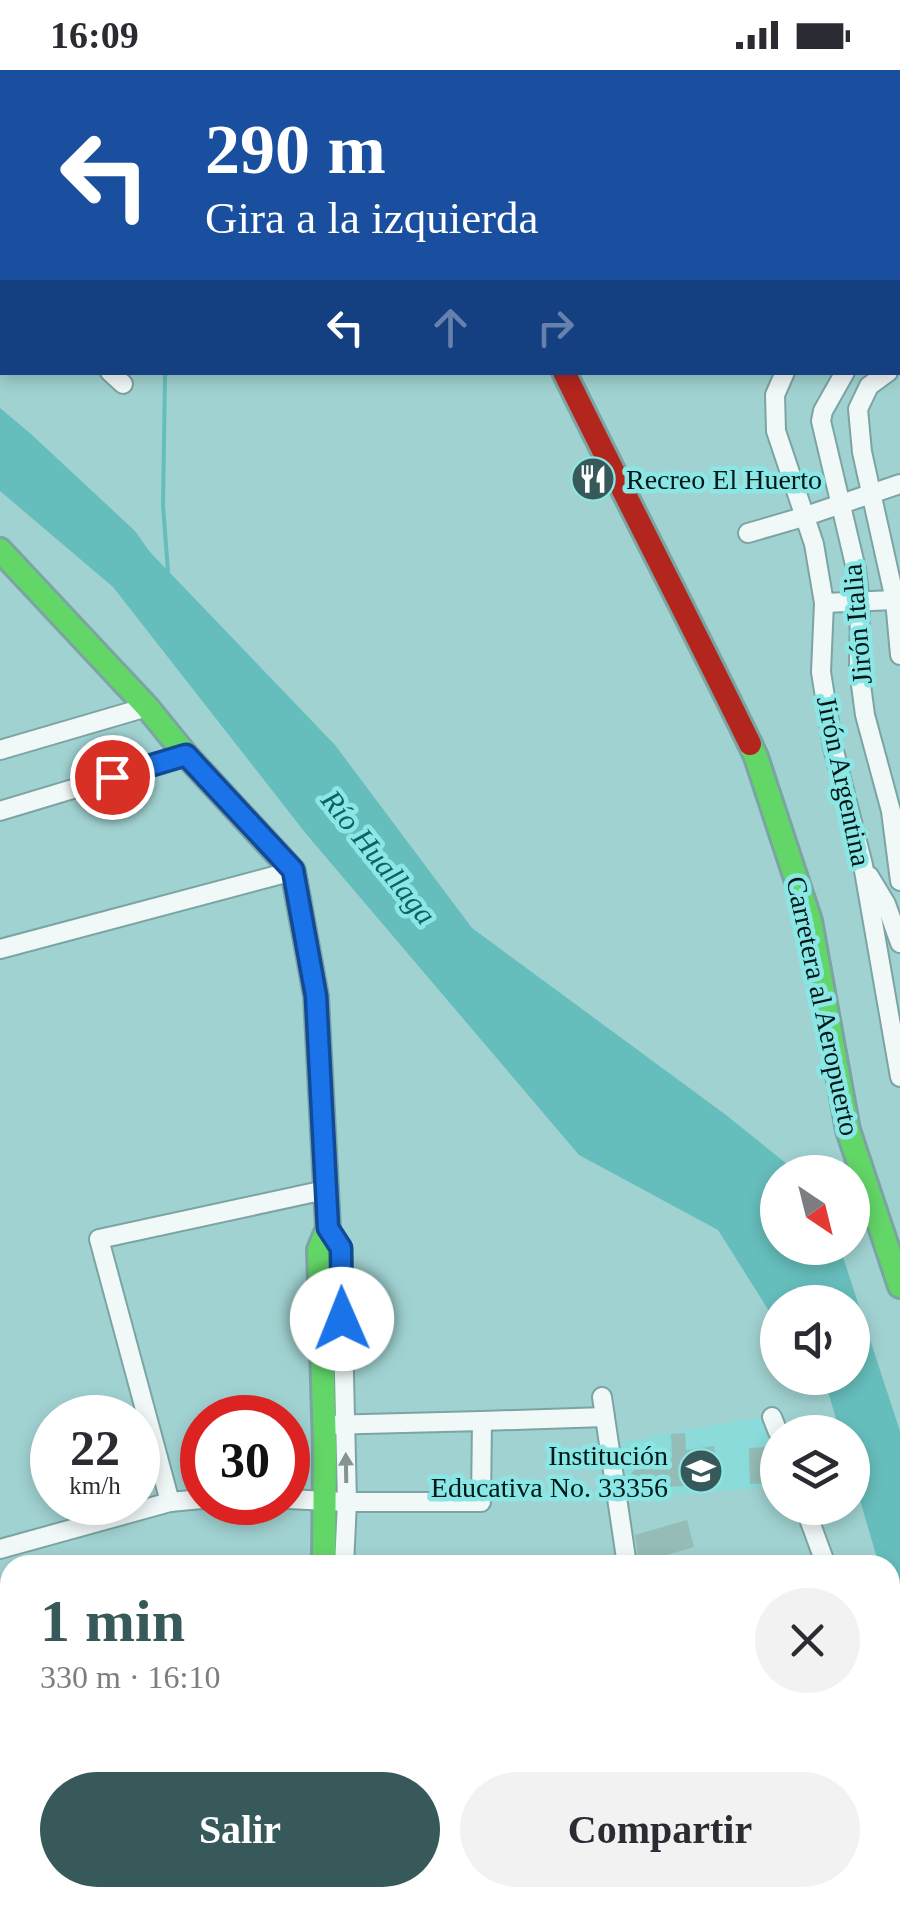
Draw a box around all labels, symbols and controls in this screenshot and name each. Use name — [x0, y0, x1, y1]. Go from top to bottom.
text: 16:09 — [50, 14, 139, 56]
icon: left — [40, 110, 170, 240]
text: 290 m — [205, 111, 386, 188]
text: Gira a la izquierda — [205, 193, 539, 243]
icon: left — [318, 300, 373, 355]
icon: ahead — [423, 300, 478, 355]
icon: right — [528, 300, 583, 355]
restaurant icon: Recreo El Huerto — [570, 456, 616, 502]
place label: Recreo El Huerto — [626, 464, 822, 495]
street label: Jirón Italia — [836, 562, 878, 685]
street label: Jirón Argentina — [811, 693, 877, 869]
pin — [70, 735, 155, 820]
icon: arrive — [85, 750, 140, 805]
water label: Río Huallaga — [314, 783, 443, 931]
street label: Carretera al Aeropuerto — [780, 874, 866, 1138]
north arrow — [760, 1155, 870, 1265]
map controls — [760, 1155, 870, 1525]
position arrow — [290, 1267, 394, 1371]
button: sound — [760, 1285, 870, 1395]
speed limit sign: 30 — [180, 1395, 310, 1525]
button: layers — [760, 1415, 870, 1525]
text: 22 — [70, 1420, 120, 1476]
place label: Institución Educativa No. 33356 — [431, 1440, 668, 1503]
school or university icon: Institución Educativa No. 33356 — [678, 1448, 724, 1494]
one-way arrow — [337, 1451, 353, 1483]
text: km/h — [69, 1472, 121, 1499]
text: 1 min — [40, 1588, 185, 1654]
button: close — [755, 1588, 860, 1693]
text: 330 m · 16:10 — [40, 1659, 220, 1695]
button: Salir — [40, 1772, 440, 1887]
button: Compartir — [460, 1772, 860, 1887]

